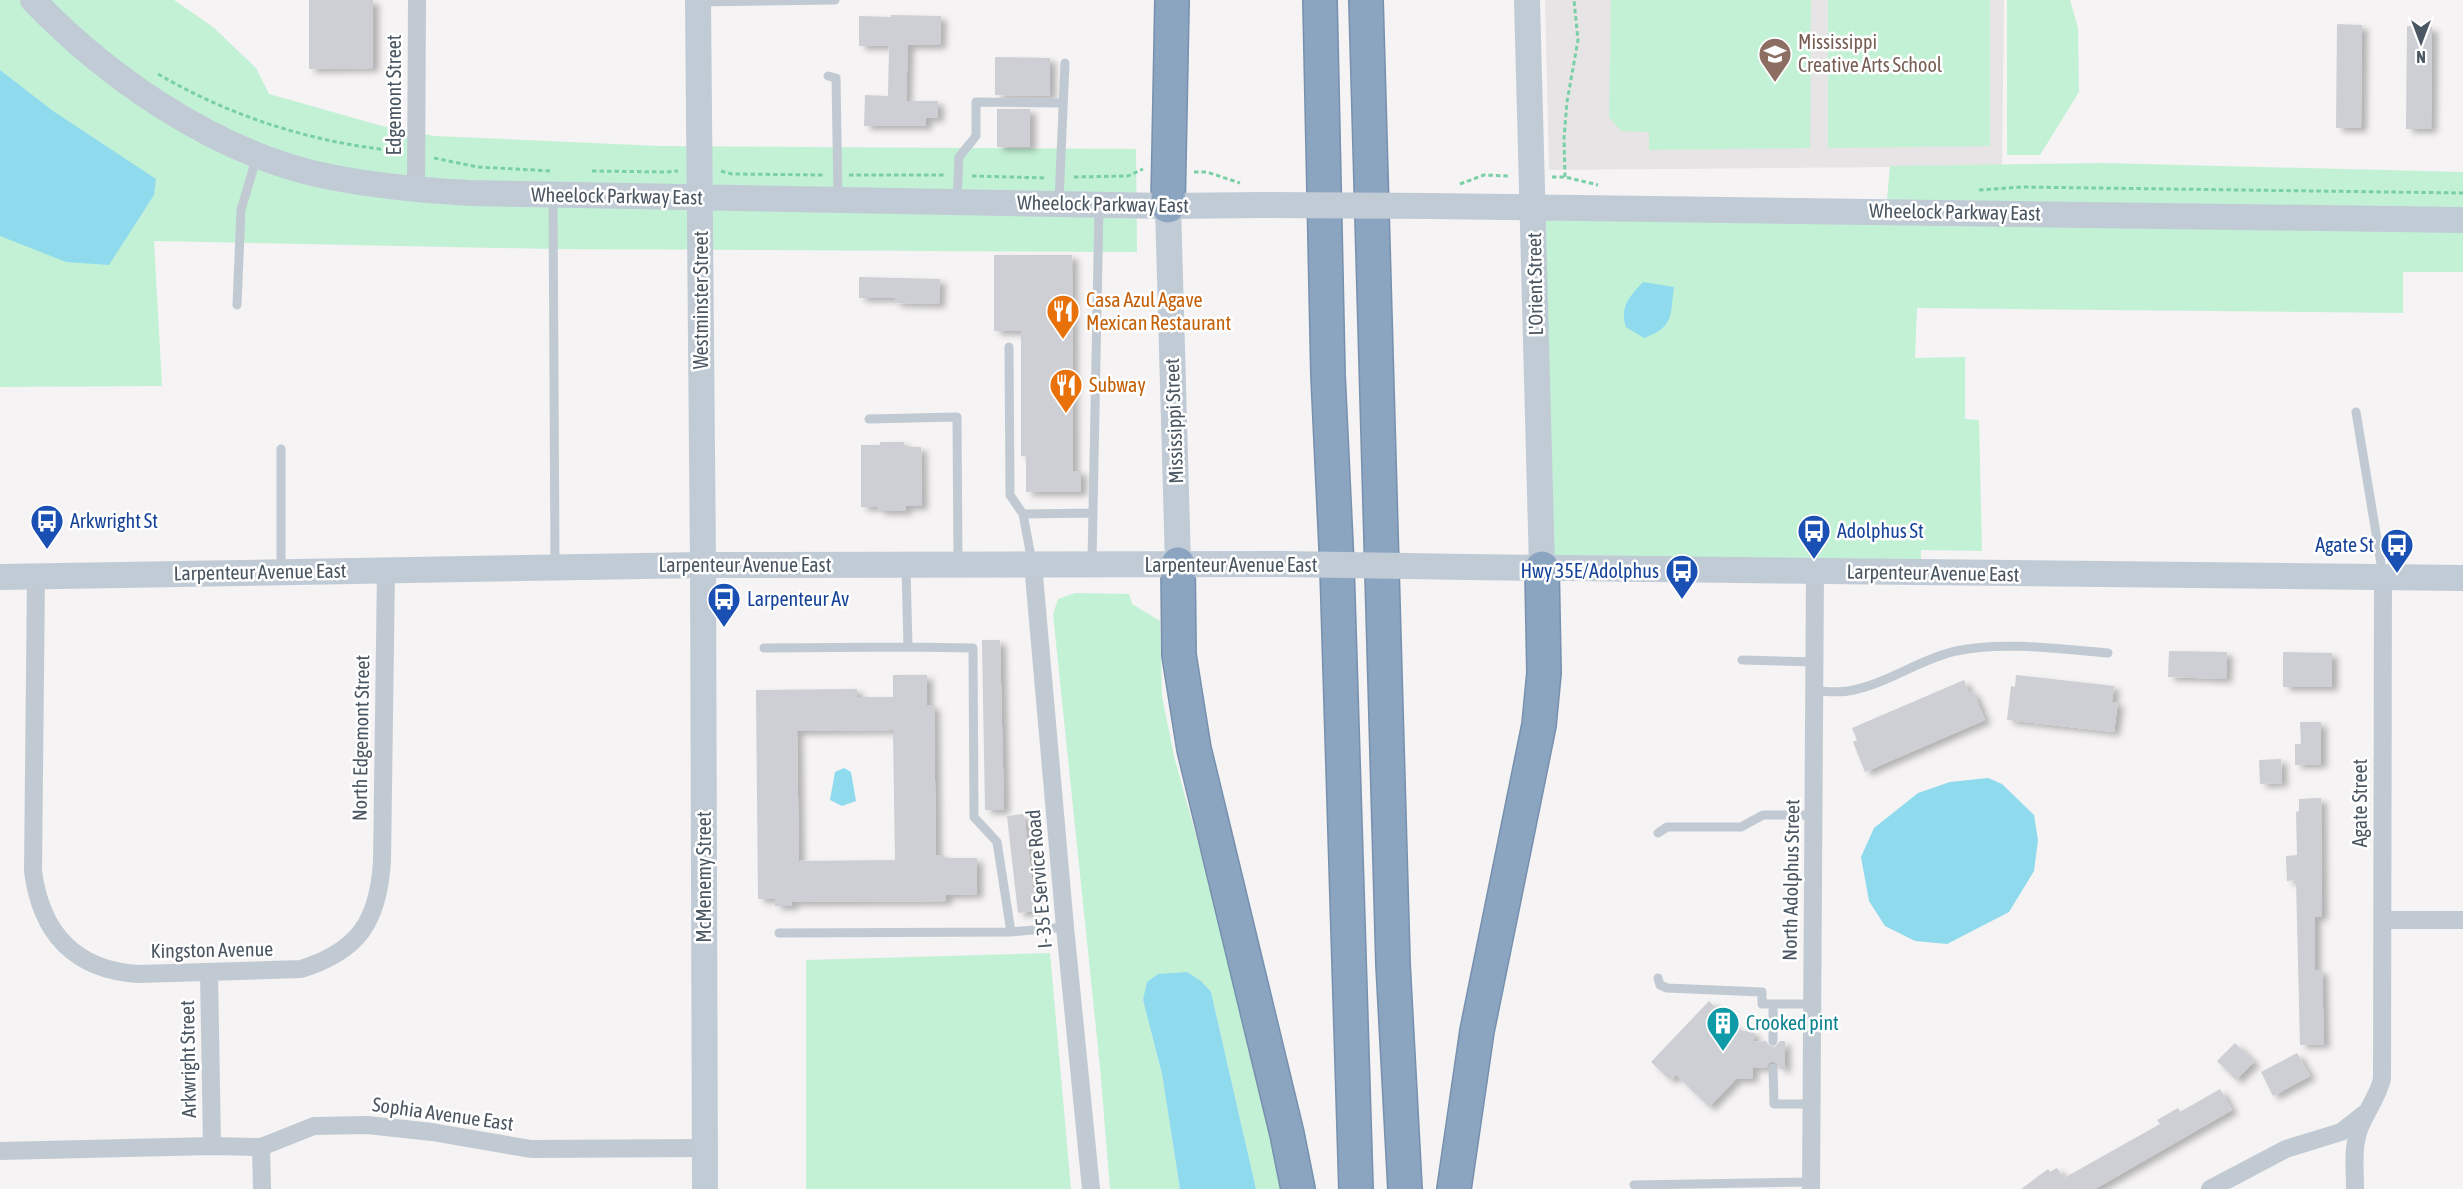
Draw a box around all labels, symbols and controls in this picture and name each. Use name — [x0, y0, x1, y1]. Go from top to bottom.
north arrow — [2391, 12, 2451, 72]
place label: Mississippi Creative Arts School — [1798, 30, 1943, 76]
street label: Edgemont Street — [382, 34, 405, 156]
school or university icon: Mississippi Creative Arts School — [1757, 36, 1793, 83]
text: N — [2416, 48, 2426, 66]
street label: Wheelock Parkway East — [531, 183, 703, 209]
street label: Wheelock Parkway East — [1017, 191, 1189, 217]
street label: Wheelock Parkway East — [1869, 199, 2041, 225]
street label: Westminster Street — [689, 230, 712, 369]
street label: L'Orient Street — [1522, 232, 1547, 336]
place label: Casa Azul Agave Mexican Restaurant — [1086, 288, 1231, 334]
restaurant icon: Casa Azul Agave Mexican Restaurant — [1045, 293, 1081, 340]
street label: Mississippi Street — [1160, 358, 1187, 484]
restaurant icon: Subway — [1048, 367, 1084, 414]
place label: Subway — [1089, 373, 1146, 396]
bus stop icon: Arkwright St — [29, 503, 65, 550]
place label: Arkwright St — [70, 509, 158, 532]
bus stop icon: Adolphus St — [1796, 513, 1832, 560]
place label: Adolphus St — [1837, 519, 1924, 542]
bus stop icon: Agate St — [2379, 527, 2415, 574]
place label: Agate St — [2315, 533, 2374, 556]
street label: Larpenteur Avenue East — [659, 553, 832, 576]
street label: Larpenteur Avenue East — [1145, 553, 1318, 576]
bus stop icon: Hwy 35E/Adolphus — [1664, 553, 1700, 600]
street label: Larpenteur Avenue East — [173, 558, 347, 585]
place label: Hwy 35E/Adolphus — [1521, 559, 1659, 582]
street label: Larpenteur Avenue East — [1846, 559, 2020, 586]
bus stop icon: Larpenteur Av — [706, 581, 742, 628]
place label: Larpenteur Av — [747, 587, 849, 610]
street label: North Edgemont Street — [348, 654, 373, 821]
street label: Agate Street — [2348, 758, 2371, 847]
street label: North Adolphus Street — [1778, 799, 1803, 961]
street label: I- 35 E Service Road — [1021, 809, 1056, 949]
street label: McMenemy Street — [692, 811, 715, 943]
street label: Kingston Avenue — [151, 937, 273, 962]
street label: Arkwright Street — [175, 1000, 200, 1118]
building icon: Crooked pint — [1705, 1005, 1741, 1052]
place label: Crooked pint — [1746, 1011, 1839, 1034]
street label: Sophia Avenue East — [371, 1092, 515, 1135]

